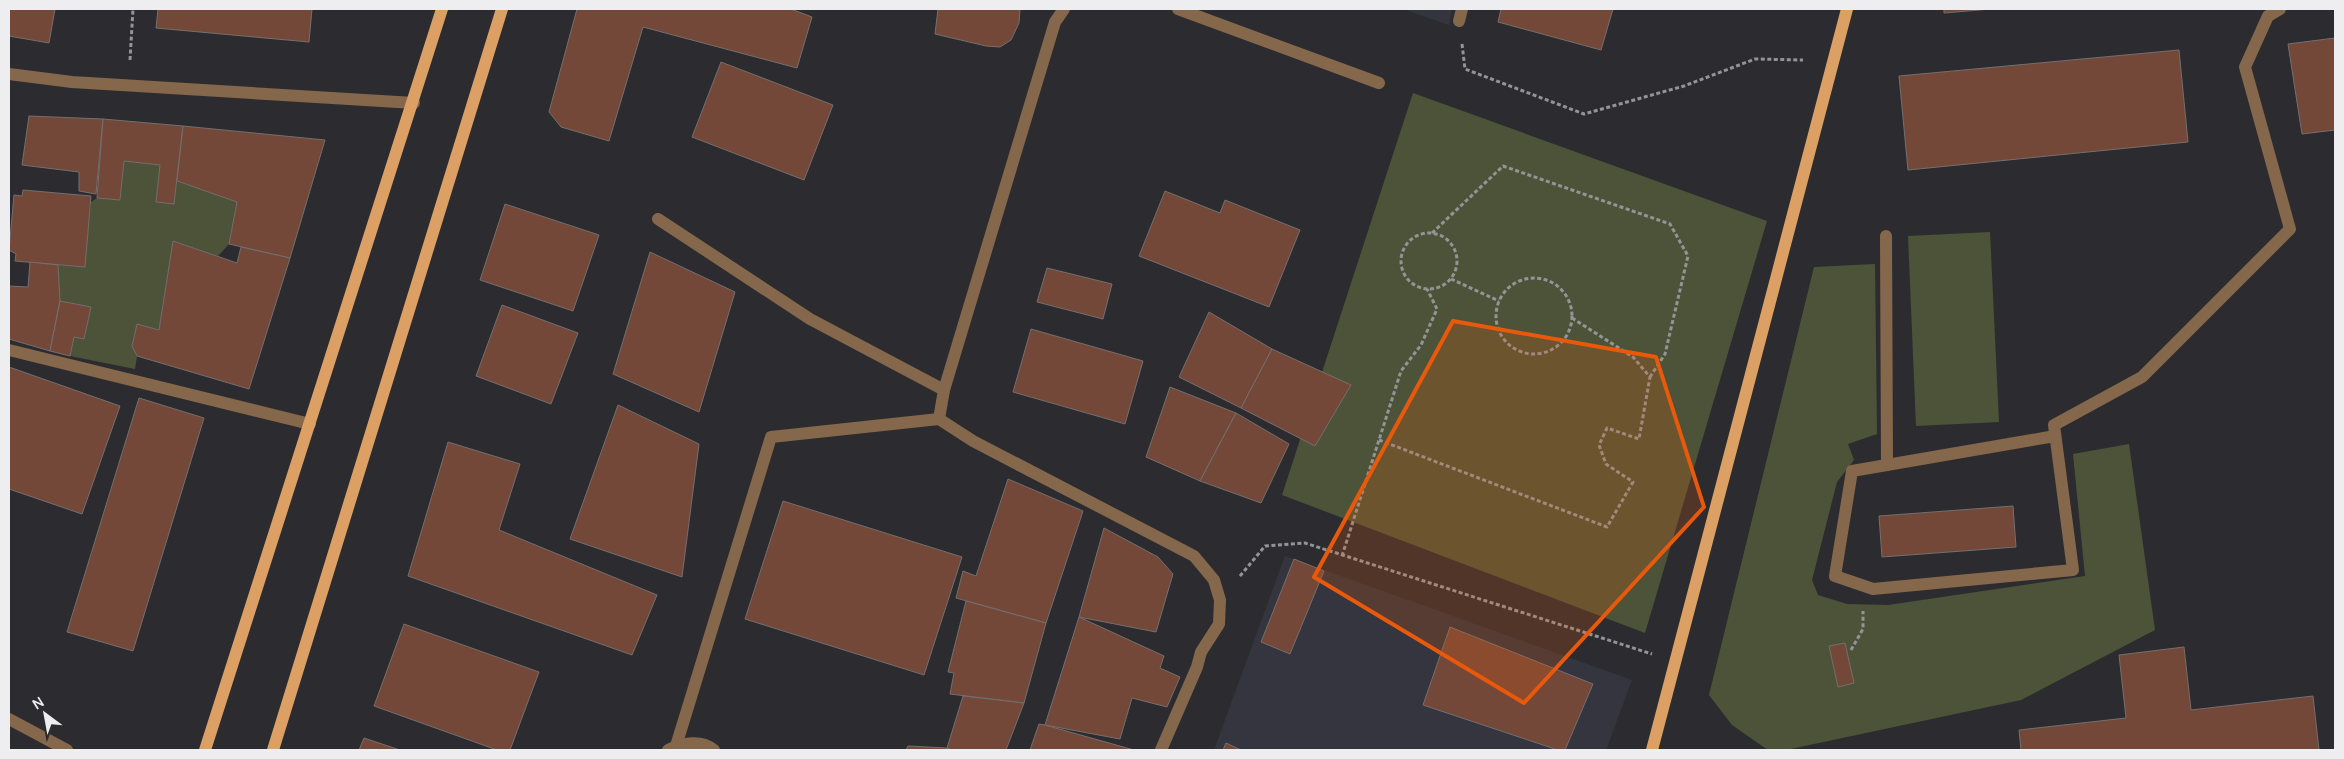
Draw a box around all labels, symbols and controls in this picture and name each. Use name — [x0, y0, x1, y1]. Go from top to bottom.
north arrow — [20, 689, 70, 739]
text: N — [29, 692, 47, 713]

